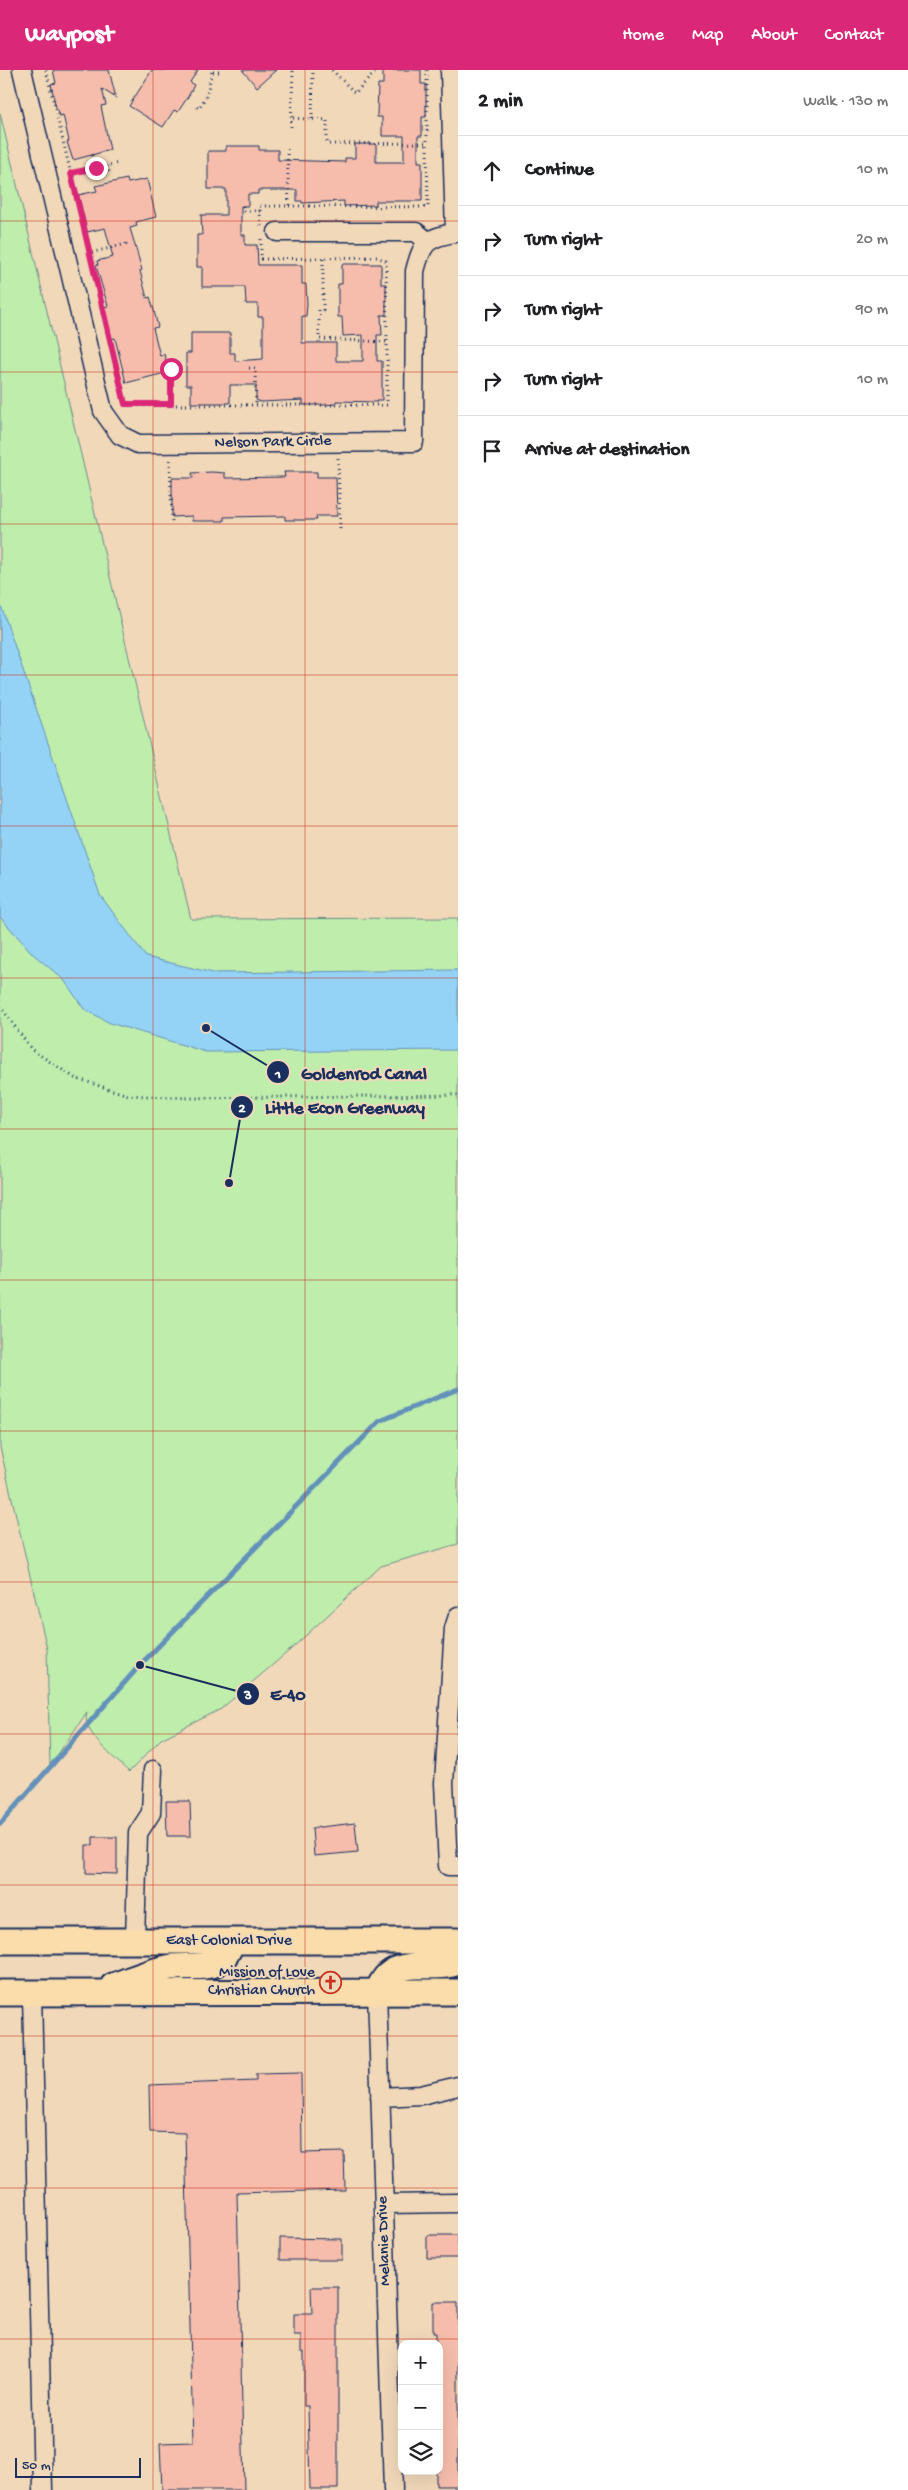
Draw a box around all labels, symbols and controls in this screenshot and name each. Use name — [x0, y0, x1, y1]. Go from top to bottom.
text: Waypost — [25, 21, 113, 50]
text: Home — [622, 25, 664, 46]
text: Map — [692, 25, 723, 46]
text: About — [751, 25, 797, 46]
text: Contact — [825, 25, 883, 46]
text: 2 min — [478, 90, 523, 115]
text: Walk · 130 m — [803, 93, 888, 112]
route end — [85, 157, 108, 180]
icon: ahead — [478, 157, 506, 185]
text: Continue — [525, 159, 594, 182]
text: 10 m — [857, 161, 888, 180]
icon: right — [478, 227, 506, 255]
text: Turn right — [525, 229, 601, 252]
text: 20 m — [856, 231, 888, 250]
icon: right — [478, 297, 506, 325]
text: Turn right — [525, 299, 601, 322]
text: 90 m — [856, 301, 888, 320]
route start — [160, 358, 183, 381]
icon: right — [478, 367, 506, 395]
text: Turn right — [525, 369, 601, 392]
text: 10 m — [857, 371, 888, 390]
street label: Nelson Park Circle — [214, 432, 332, 454]
icon: arrive — [478, 437, 506, 465]
text: Arrive at destination — [525, 439, 689, 462]
callout: Goldenrod Canal — [266, 1056, 437, 1089]
text: Goldenrod Canal — [301, 1065, 427, 1086]
text: 1 — [274, 1066, 281, 1084]
callout: Little Econ Greenway — [230, 1090, 435, 1123]
text: Little Econ Greenway — [265, 1099, 425, 1120]
text: 2 — [238, 1100, 246, 1118]
callout: E-40 — [235, 1677, 316, 1710]
text: E-40 — [270, 1686, 307, 1707]
text: 3 — [243, 1687, 252, 1705]
street label: East Colonial Drive — [166, 1932, 293, 1951]
place label: Mission of Love Christian Church — [208, 1964, 316, 2001]
church icon: Mission of Love Christian Church — [319, 1970, 343, 1994]
street label: Melanie Drive — [374, 2195, 396, 2286]
map controls — [398, 2340, 443, 2475]
button: + — [398, 2340, 443, 2385]
button: − — [398, 2385, 443, 2430]
button: layers — [398, 2430, 443, 2475]
scale bar — [15, 2455, 141, 2478]
text: 50 m — [22, 2458, 51, 2475]

